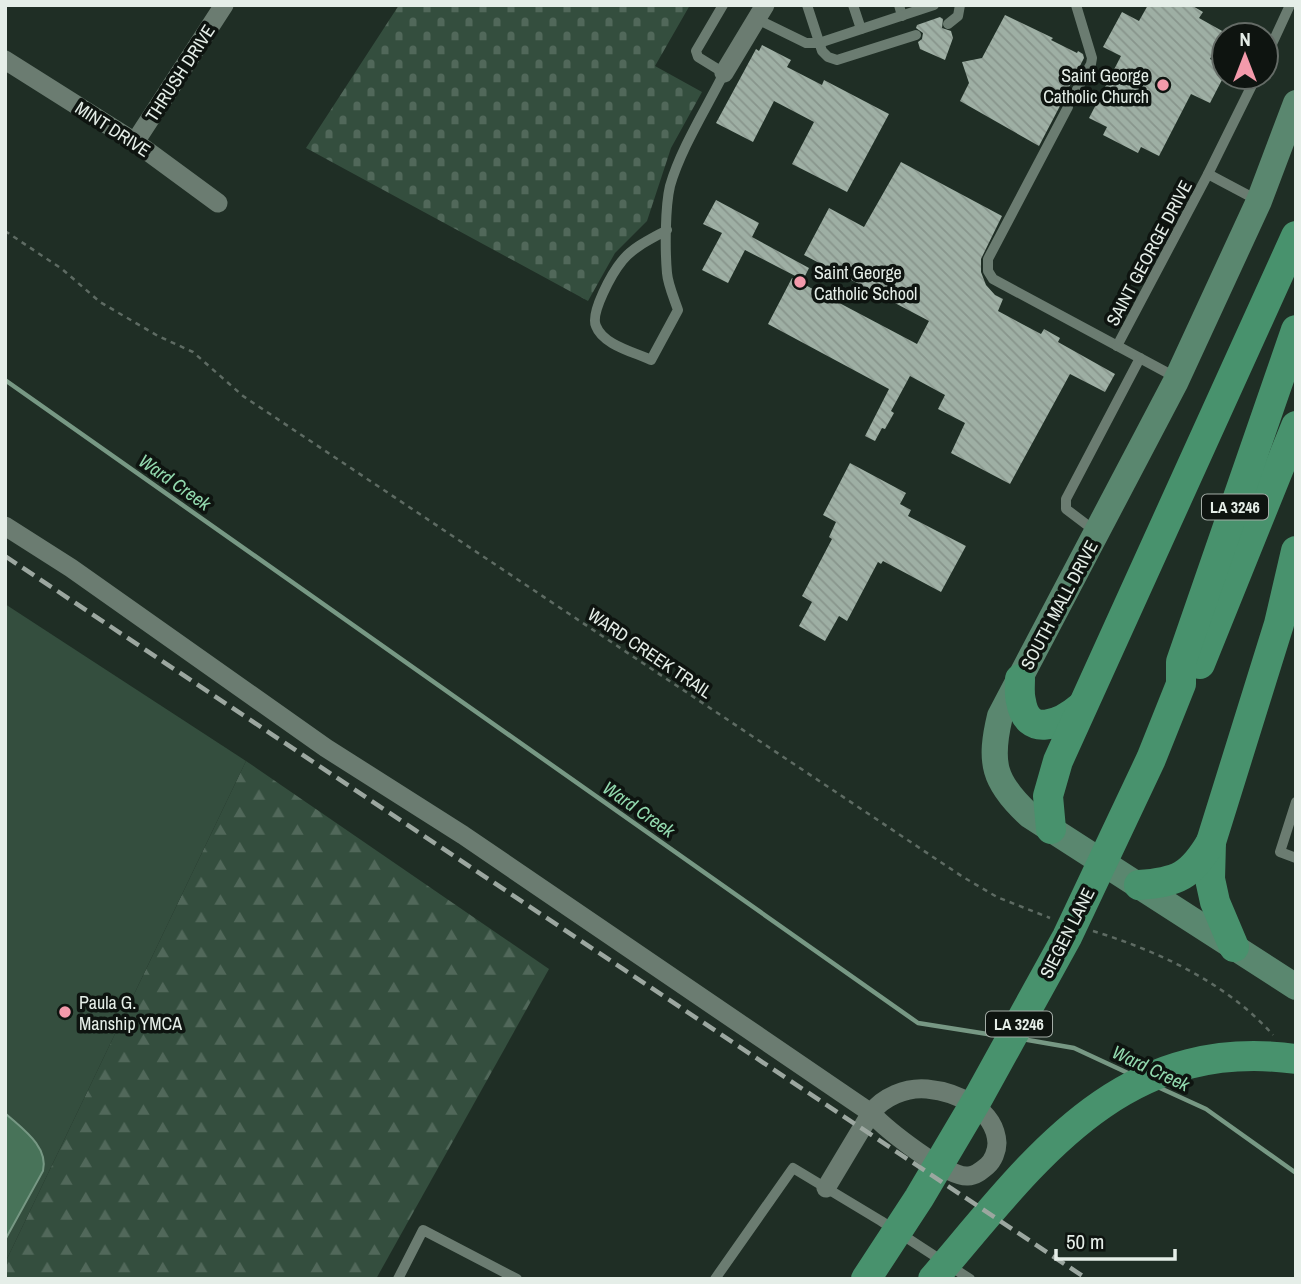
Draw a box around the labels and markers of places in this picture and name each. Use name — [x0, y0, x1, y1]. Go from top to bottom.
place label: Saint George Catholic Church — [1043, 63, 1149, 109]
marker: Saint George Catholic Church — [1155, 77, 1171, 93]
place label: Saint George Catholic School — [814, 260, 917, 306]
marker: Saint George Catholic School — [792, 274, 808, 290]
place label: Paula G. Manship YMCA — [79, 990, 182, 1036]
marker: Paula G. Manship YMCA — [57, 1004, 73, 1020]

